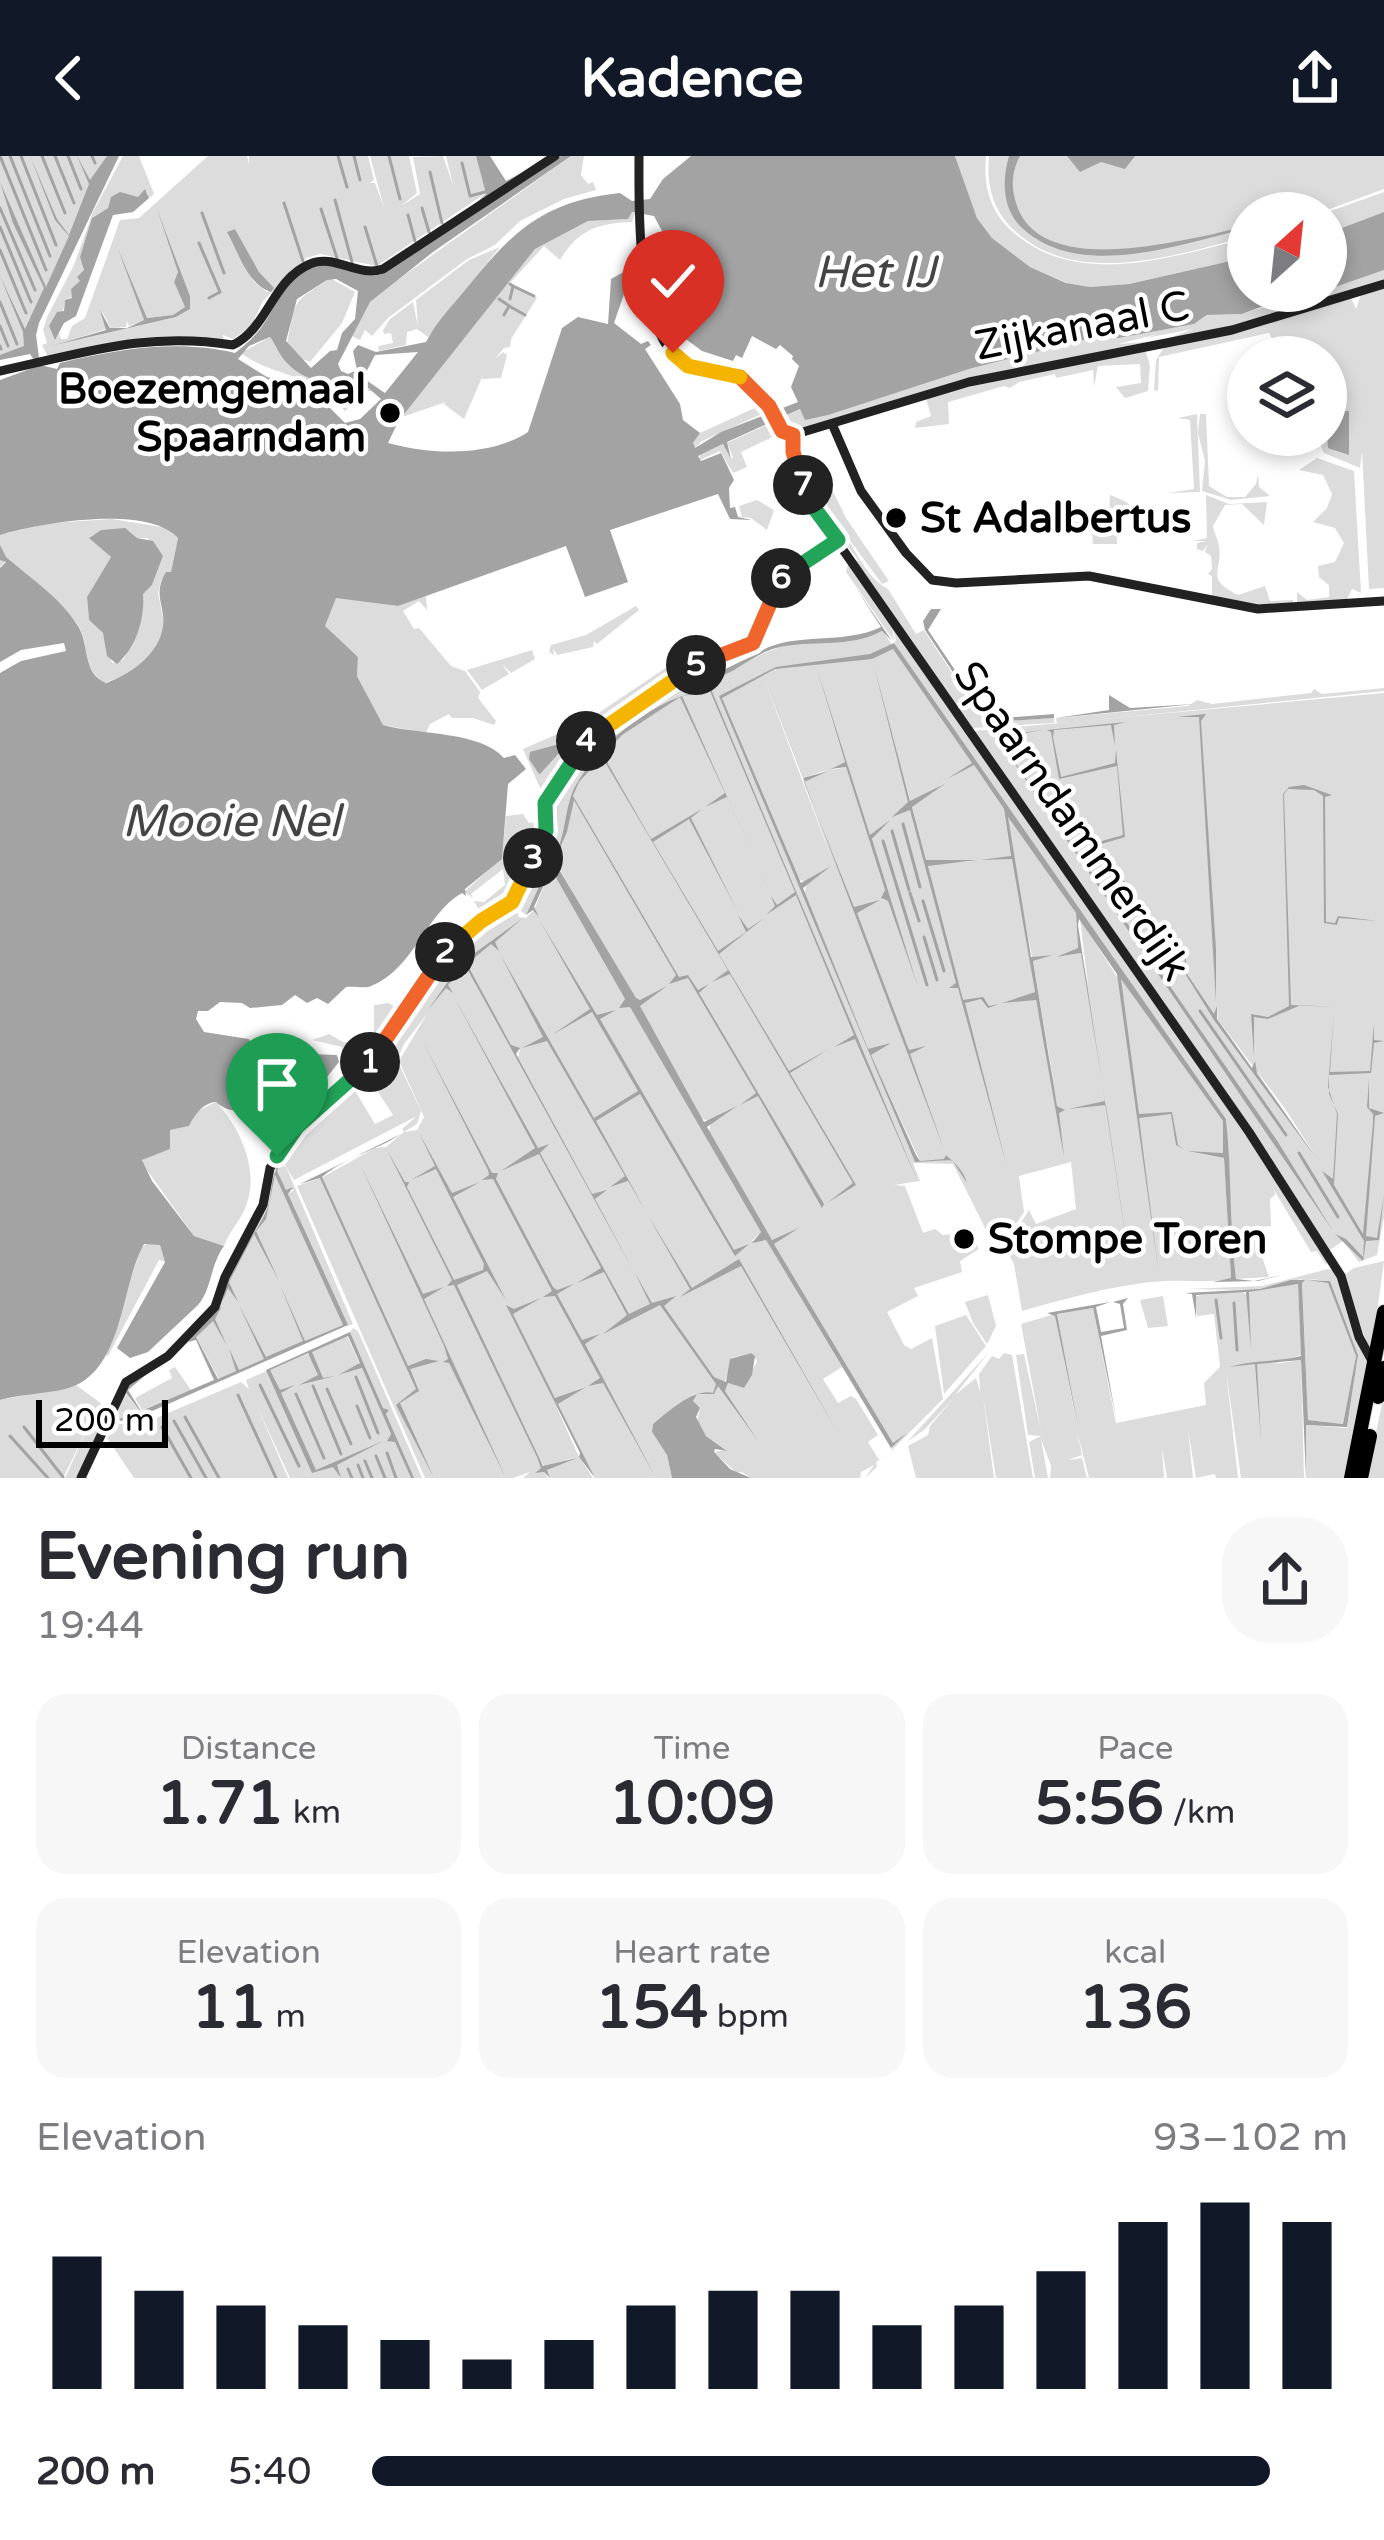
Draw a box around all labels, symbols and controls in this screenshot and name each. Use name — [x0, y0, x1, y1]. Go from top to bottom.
icon: back — [36, 45, 102, 111]
icon: share — [1282, 45, 1348, 111]
text: Kadence — [580, 46, 804, 111]
north arrow — [1227, 192, 1347, 312]
map controls — [1227, 192, 1347, 456]
pin — [622, 230, 724, 353]
water label: Het IJ — [814, 246, 940, 300]
icon: check — [640, 248, 706, 314]
street label: Zijkanaal C — [970, 280, 1194, 372]
button: layers — [1227, 336, 1347, 456]
place label: Boezemgemaal Spaarndam — [58, 364, 366, 463]
marker: Boezemgemaal Spaarndam — [377, 400, 403, 426]
pin: 7 — [773, 455, 833, 515]
text: 7 — [793, 465, 813, 504]
place label: St Adalbertus — [920, 493, 1191, 544]
marker: St Adalbertus — [883, 505, 909, 531]
pin: 6 — [751, 548, 811, 608]
text: 6 — [771, 558, 791, 597]
pin: 5 — [666, 635, 726, 695]
text: 5 — [686, 645, 706, 684]
street label: Spaarndammerdijk — [943, 652, 1201, 990]
pin: 4 — [556, 711, 616, 771]
text: 4 — [576, 721, 596, 760]
water label: Mooie Nel — [122, 795, 345, 849]
pin: 3 — [503, 828, 563, 888]
text: 3 — [523, 838, 543, 877]
pin: 2 — [415, 922, 475, 982]
text: 2 — [435, 932, 455, 971]
pin: 1 — [340, 1032, 400, 1092]
pin — [226, 1033, 328, 1156]
text: 1 — [360, 1042, 380, 1081]
icon: arrive — [244, 1051, 310, 1117]
place label: Stompe Toren — [988, 1214, 1267, 1265]
marker: Stompe Toren — [951, 1226, 977, 1252]
scale bar — [36, 1394, 168, 1447]
text: 200 m — [54, 1401, 155, 1440]
text: Evening run — [36, 1517, 410, 1597]
button: share — [1222, 1517, 1348, 1643]
text: 19:44 — [36, 1602, 144, 1649]
text: Distance — [181, 1729, 317, 1768]
text: Time — [654, 1729, 730, 1768]
text: Pace — [1097, 1729, 1173, 1768]
text: 1.71 — [156, 1768, 284, 1840]
text: 10:09 — [609, 1768, 775, 1840]
text: 5:56 — [1035, 1768, 1164, 1840]
text: km — [284, 1793, 341, 1832]
text: /km — [1164, 1793, 1235, 1832]
text: Elevation — [177, 1933, 321, 1972]
text: Heart rate — [613, 1933, 771, 1972]
text: kcal — [1104, 1933, 1166, 1972]
text: 11 — [192, 1972, 267, 2044]
text: 154 — [595, 1972, 708, 2044]
text: 136 — [1079, 1972, 1192, 2044]
text: m — [267, 1997, 306, 2036]
text: bpm — [708, 1997, 789, 2036]
text: Elevation — [36, 2114, 206, 2161]
text: 93–102 m — [1153, 2114, 1348, 2161]
text: 200 m — [36, 2448, 155, 2495]
text: 5:40 — [228, 2448, 312, 2495]

